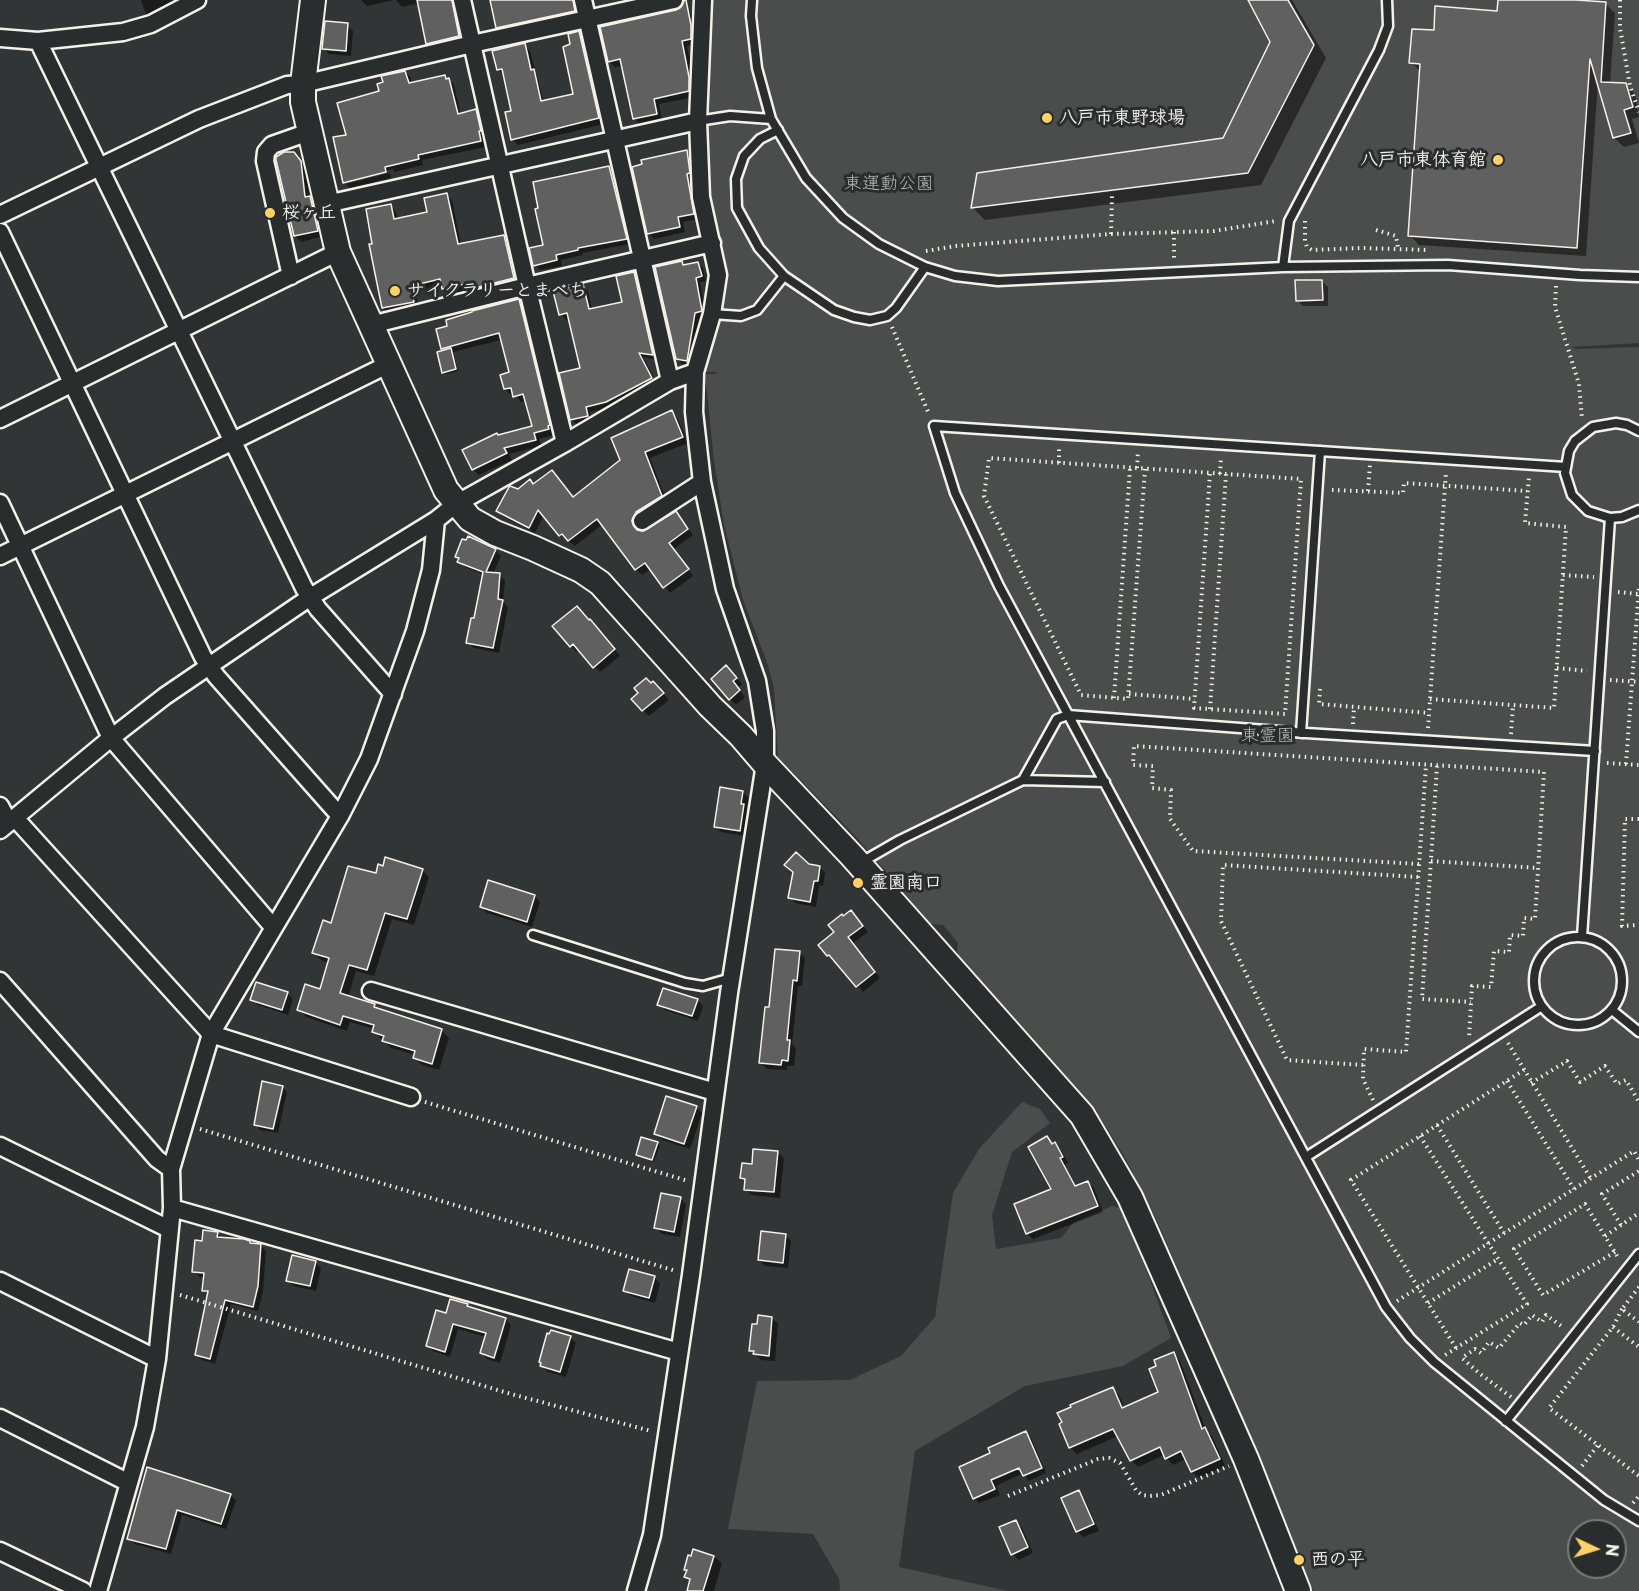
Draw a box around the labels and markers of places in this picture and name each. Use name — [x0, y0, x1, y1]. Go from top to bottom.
place label: 八戸市東野球場 — [1059, 107, 1185, 129]
marker: 八戸市東野球場 — [1040, 111, 1054, 125]
place label: 八戸市東体育館 — [1360, 149, 1486, 171]
marker: 八戸市東体育館 — [1491, 153, 1505, 167]
place label: 桜ヶ丘 — [282, 202, 336, 224]
marker: 桜ヶ丘 — [263, 206, 277, 220]
place label: サイクラリーとまべち — [407, 280, 587, 302]
marker: サイクラリーとまべち — [388, 284, 402, 298]
place label: 霊園南口 — [870, 872, 942, 894]
marker: 霊園南口 — [851, 876, 865, 890]
place label: 西の平 — [1311, 1549, 1365, 1571]
marker: 西の平 — [1292, 1553, 1306, 1567]

